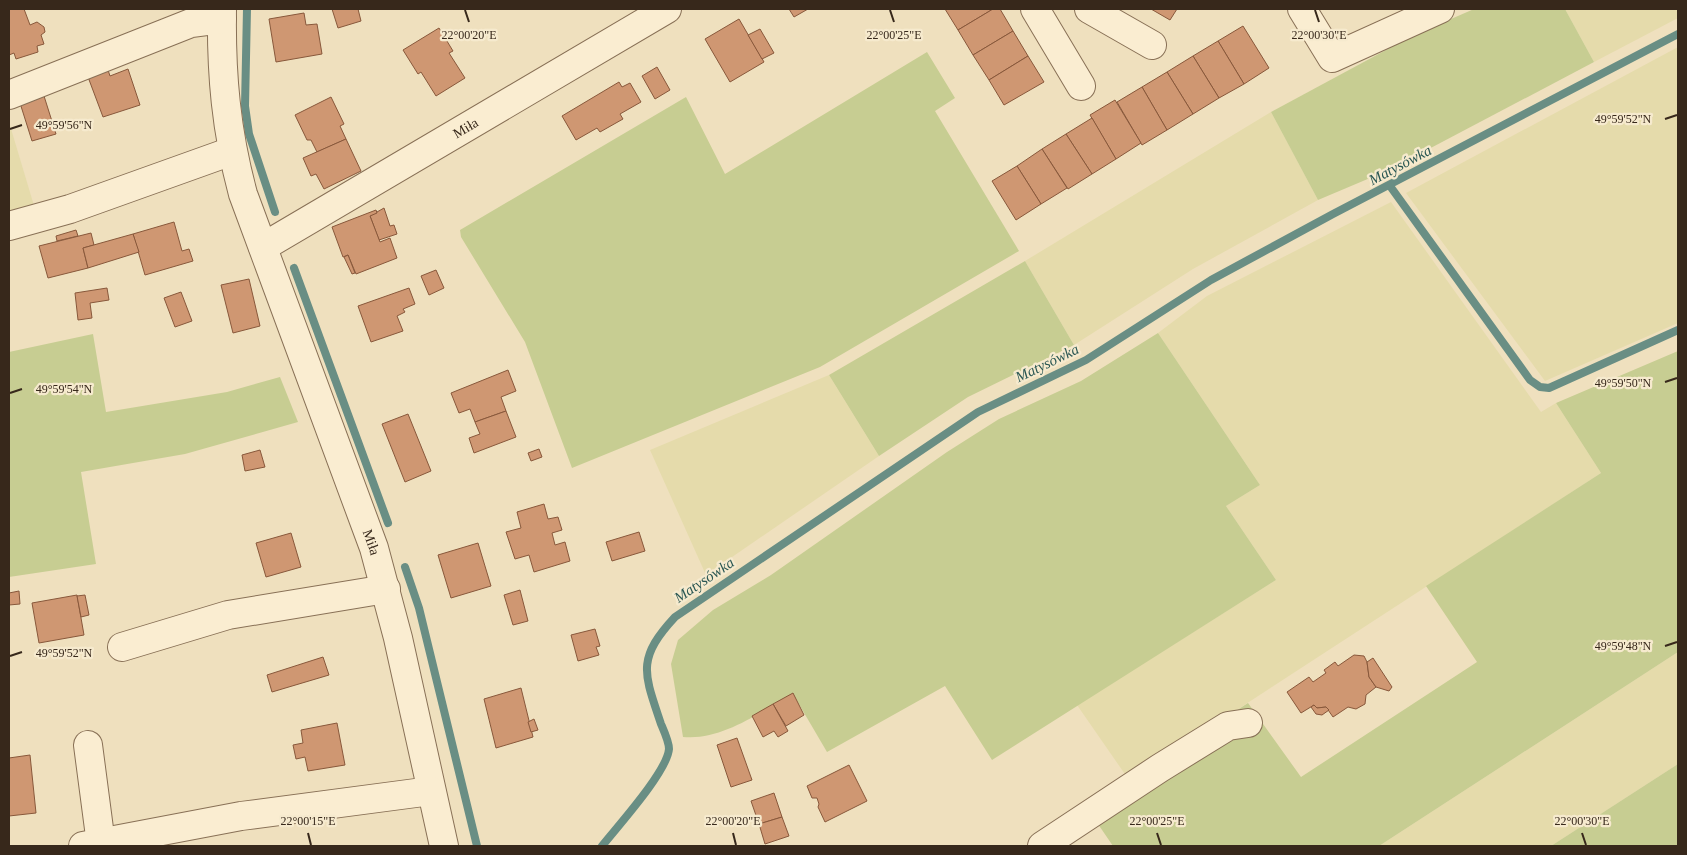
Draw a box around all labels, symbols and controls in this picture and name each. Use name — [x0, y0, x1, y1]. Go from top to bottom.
text: 22°00'20"E — [441, 28, 497, 42]
text: 22°00'25"E — [866, 28, 922, 42]
text: 22°00'30"E — [1291, 28, 1347, 42]
text: 49°59'52"N — [1595, 112, 1652, 126]
street label: Miła — [451, 115, 482, 141]
text: 49°59'56"N — [36, 118, 93, 132]
water label: Matysówka — [1365, 142, 1434, 189]
water label: Matysówka — [1012, 341, 1081, 386]
text: 49°59'50"N — [1595, 376, 1652, 390]
text: 49°59'54"N — [36, 382, 93, 396]
street label: Miła — [360, 527, 383, 558]
water label: Matysówka — [670, 554, 737, 606]
text: 49°59'48"N — [1595, 639, 1652, 653]
text: 49°59'52"N — [36, 646, 93, 660]
text: 22°00'15"E — [280, 814, 336, 828]
text: 22°00'20"E — [705, 814, 761, 828]
text: 22°00'25"E — [1129, 814, 1185, 828]
text: 22°00'30"E — [1554, 814, 1610, 828]

